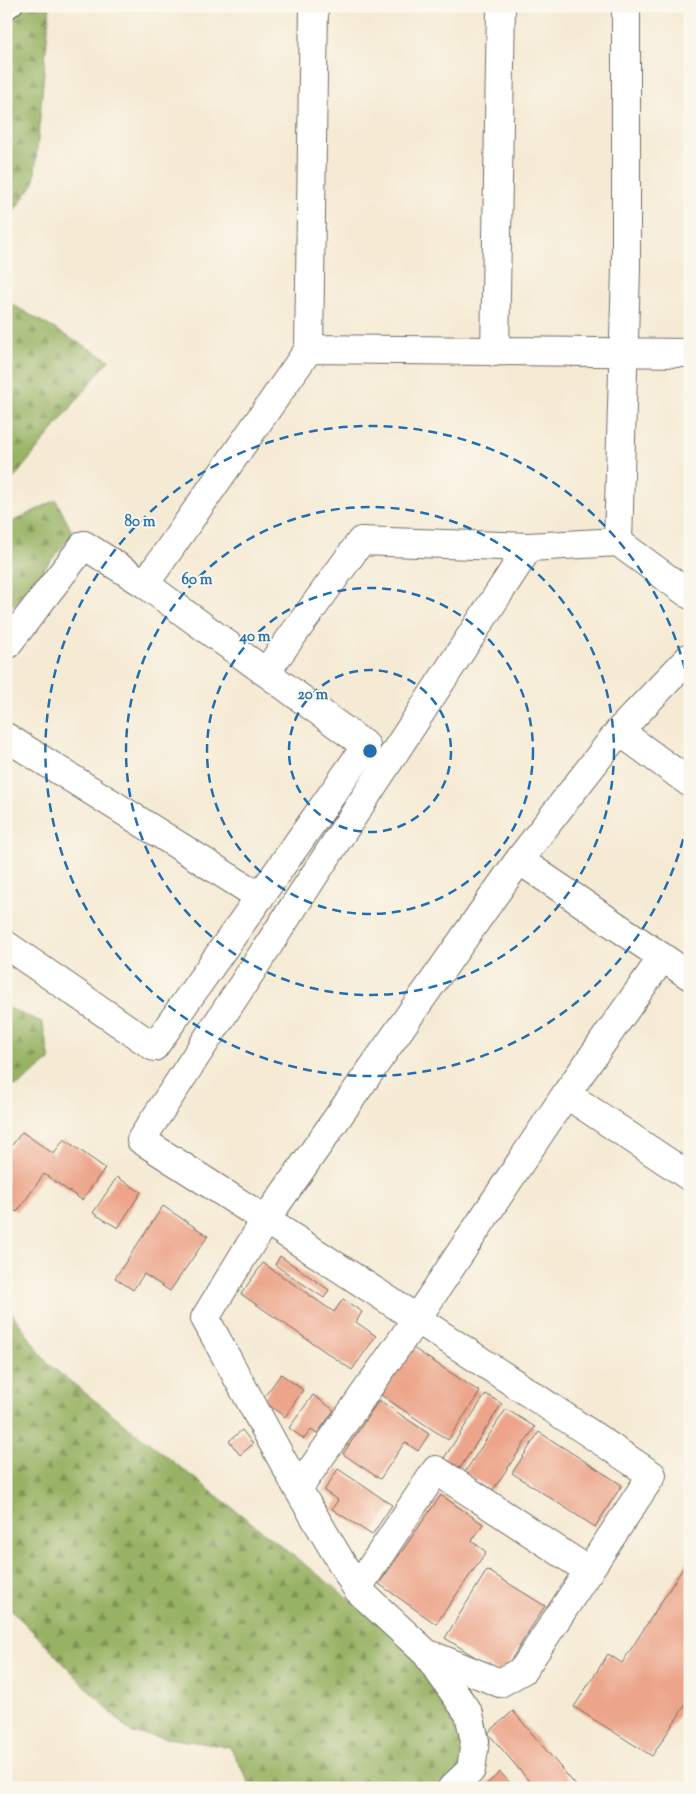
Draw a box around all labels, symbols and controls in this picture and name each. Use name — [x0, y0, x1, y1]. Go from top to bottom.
text: 80 m — [124, 512, 156, 533]
text: 60 m — [182, 570, 213, 591]
text: 40 m — [239, 627, 271, 648]
text: 20 m — [298, 685, 329, 706]
centre of rings — [361, 742, 379, 760]

